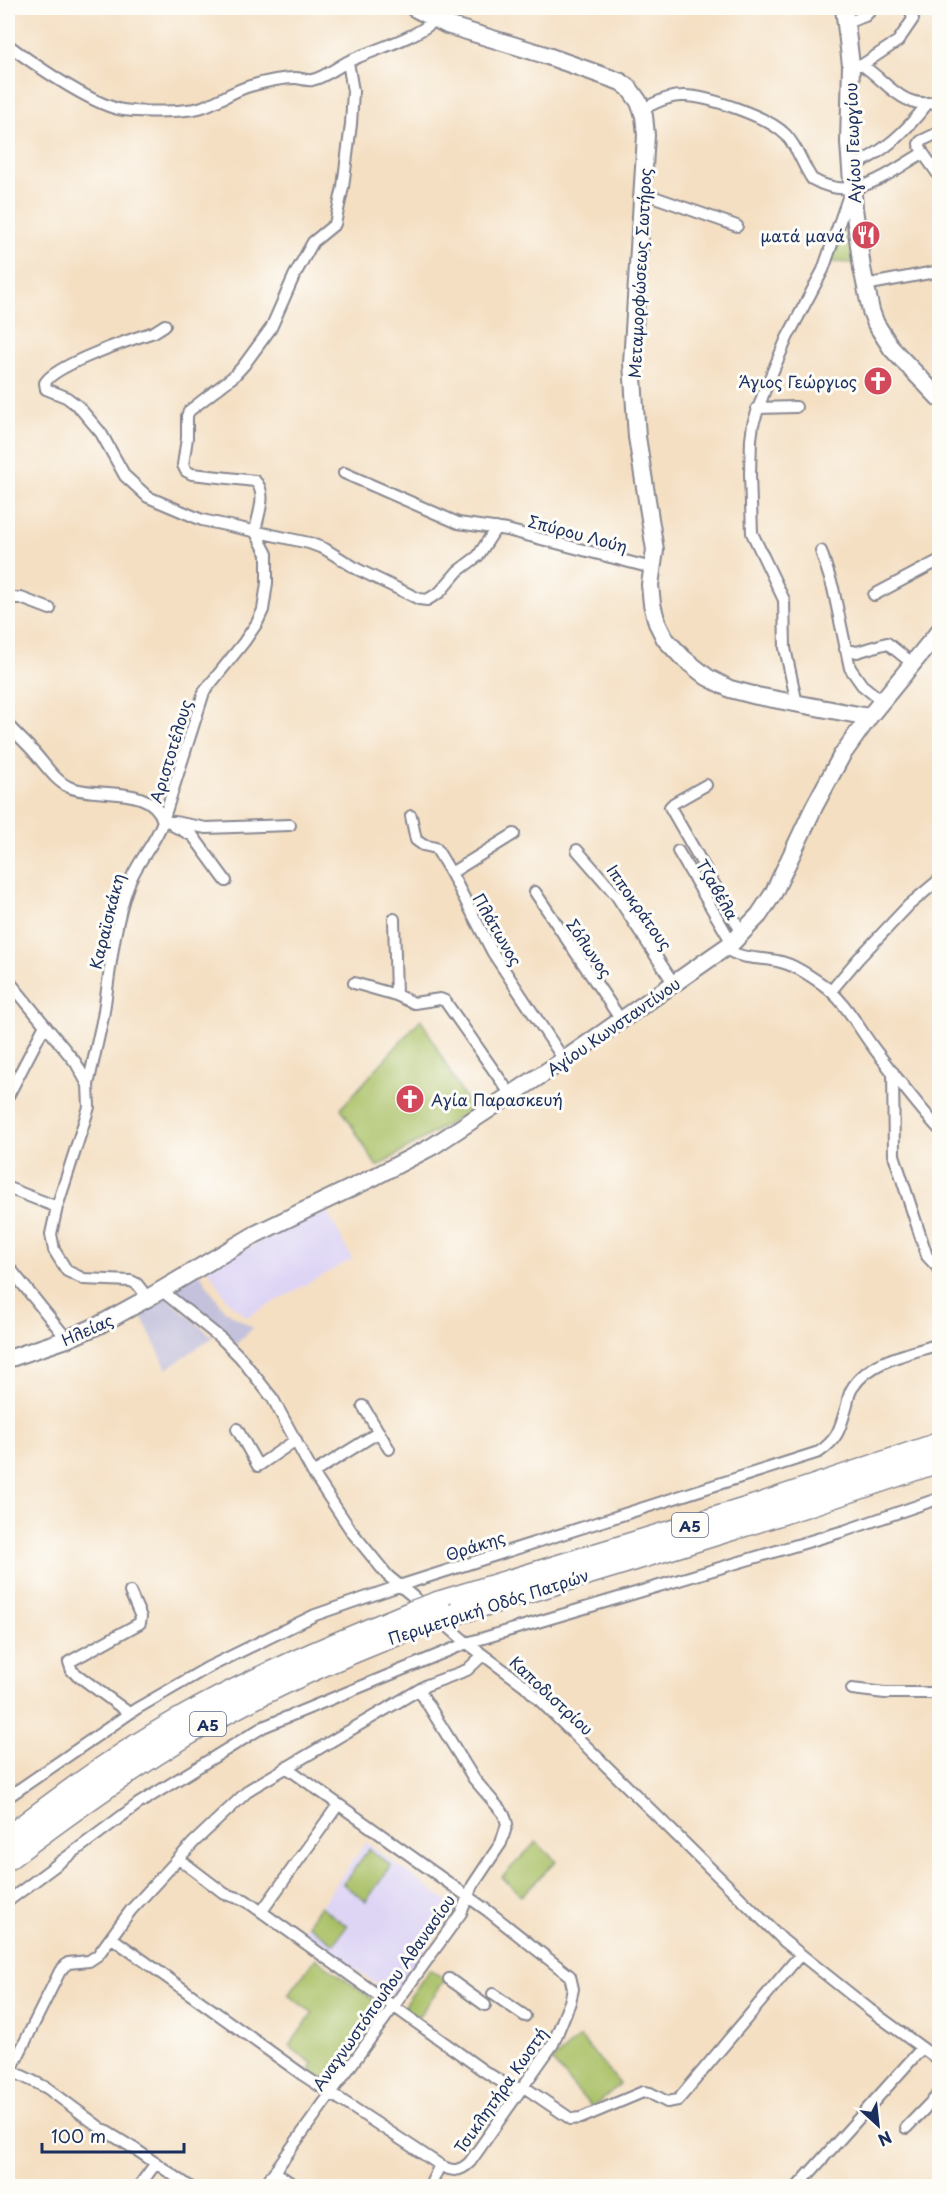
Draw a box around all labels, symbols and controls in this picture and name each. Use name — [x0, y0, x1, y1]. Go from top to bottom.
street label: Αγίου Γεωργίου — [838, 82, 866, 204]
street label: Μεταμορφώσεως Σωτήρος — [622, 167, 656, 379]
restaurant icon: ματά μανά — [850, 219, 882, 251]
place label: ματά μανά — [761, 223, 845, 247]
church icon: Άγιος Γεώργιος — [862, 365, 894, 397]
place label: Άγιος Γεώργιος — [739, 369, 857, 393]
street label: Σπύρου Λούη — [526, 508, 630, 558]
street label: Αριστοτέλους — [143, 696, 197, 806]
street label: Τζαβέλα — [691, 854, 745, 924]
street label: Ιπποκράτους — [602, 859, 678, 955]
street label: Καραϊσκάκη — [83, 871, 129, 971]
street label: Πλάτωνος — [467, 888, 529, 970]
street label: Σόλωνος — [561, 914, 619, 982]
street label: Αγίου Κωνσταντίνου — [541, 971, 685, 1081]
church icon: Αγία Παρασκευή — [394, 1083, 426, 1115]
place label: Αγία Παρασκευή — [431, 1087, 563, 1111]
street label: Ηλείας — [57, 1307, 117, 1351]
road number: Α5 — [672, 1513, 708, 1537]
street label: Θράκης — [442, 1524, 508, 1566]
street label: Περιμετρική Οδός Πατρών — [384, 1562, 592, 1650]
street label: Καποδιστρίου — [505, 1650, 599, 1740]
road number: Α5 — [190, 1712, 226, 1736]
street label: Αναγνωστόπουλου Αθανασίου — [306, 1889, 460, 2095]
street label: Τσικλητήρα Κωστή — [448, 2022, 552, 2158]
north arrow — [848, 2095, 908, 2155]
scale bar — [42, 2116, 184, 2154]
text: 100 m — [51, 2122, 106, 2149]
text: N — [874, 2126, 896, 2153]

